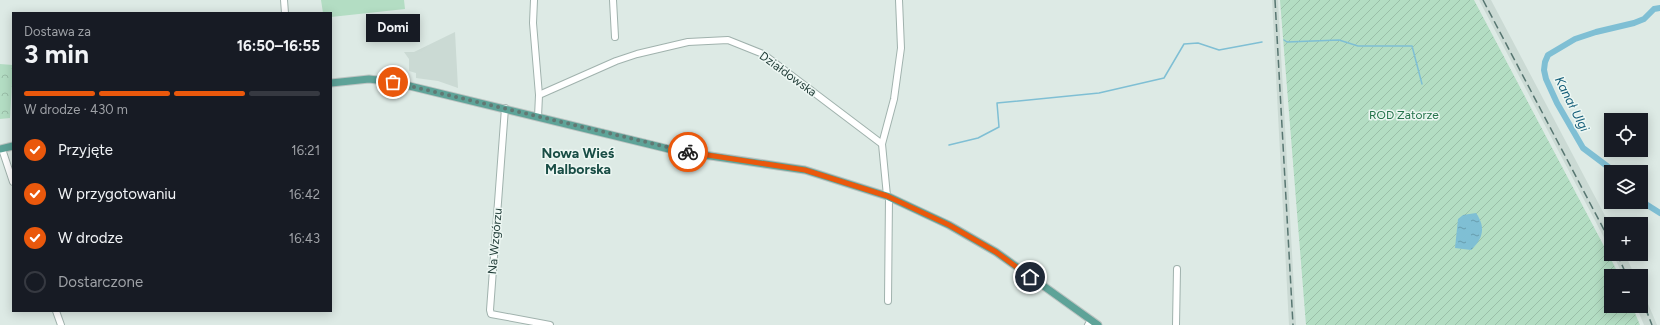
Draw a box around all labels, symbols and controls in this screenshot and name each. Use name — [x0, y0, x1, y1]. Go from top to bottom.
callout: Domi — [366, 14, 420, 42]
text: Domi — [377, 20, 409, 35]
text: Dostawa za — [24, 24, 91, 39]
text: 16:50–16:55 — [237, 37, 320, 55]
text: 3 min — [24, 38, 89, 70]
street label: Działdowska — [757, 49, 819, 99]
pin — [376, 65, 410, 99]
icon: bag — [382, 71, 404, 93]
water label: Kanał Ulgi — [1552, 74, 1593, 135]
text: W drodze · 430 m — [24, 102, 128, 117]
park label: ROD Zatorze — [1369, 108, 1439, 122]
map controls — [1604, 113, 1648, 313]
button: locate — [1604, 113, 1648, 157]
courier — [668, 132, 708, 172]
icon: check — [24, 139, 46, 161]
text: Przyjęte — [58, 141, 113, 159]
icon: bike — [677, 141, 699, 163]
text: 16:21 — [291, 143, 320, 158]
district label: Nowa Wieś Malborska — [542, 145, 615, 178]
button: layers — [1604, 165, 1648, 209]
icon: check — [24, 183, 46, 205]
text: W przygotowaniu — [58, 185, 176, 203]
text: 16:42 — [289, 187, 320, 202]
street label: Na Wzgórzu — [485, 207, 505, 275]
button: + — [1604, 217, 1648, 261]
icon: check — [24, 227, 46, 249]
text: W drodze — [58, 229, 123, 247]
text: 16:43 — [289, 231, 320, 246]
pin — [1013, 260, 1047, 294]
icon: home — [1019, 266, 1041, 288]
button: − — [1604, 269, 1648, 313]
text: Dostarczone — [58, 273, 143, 291]

